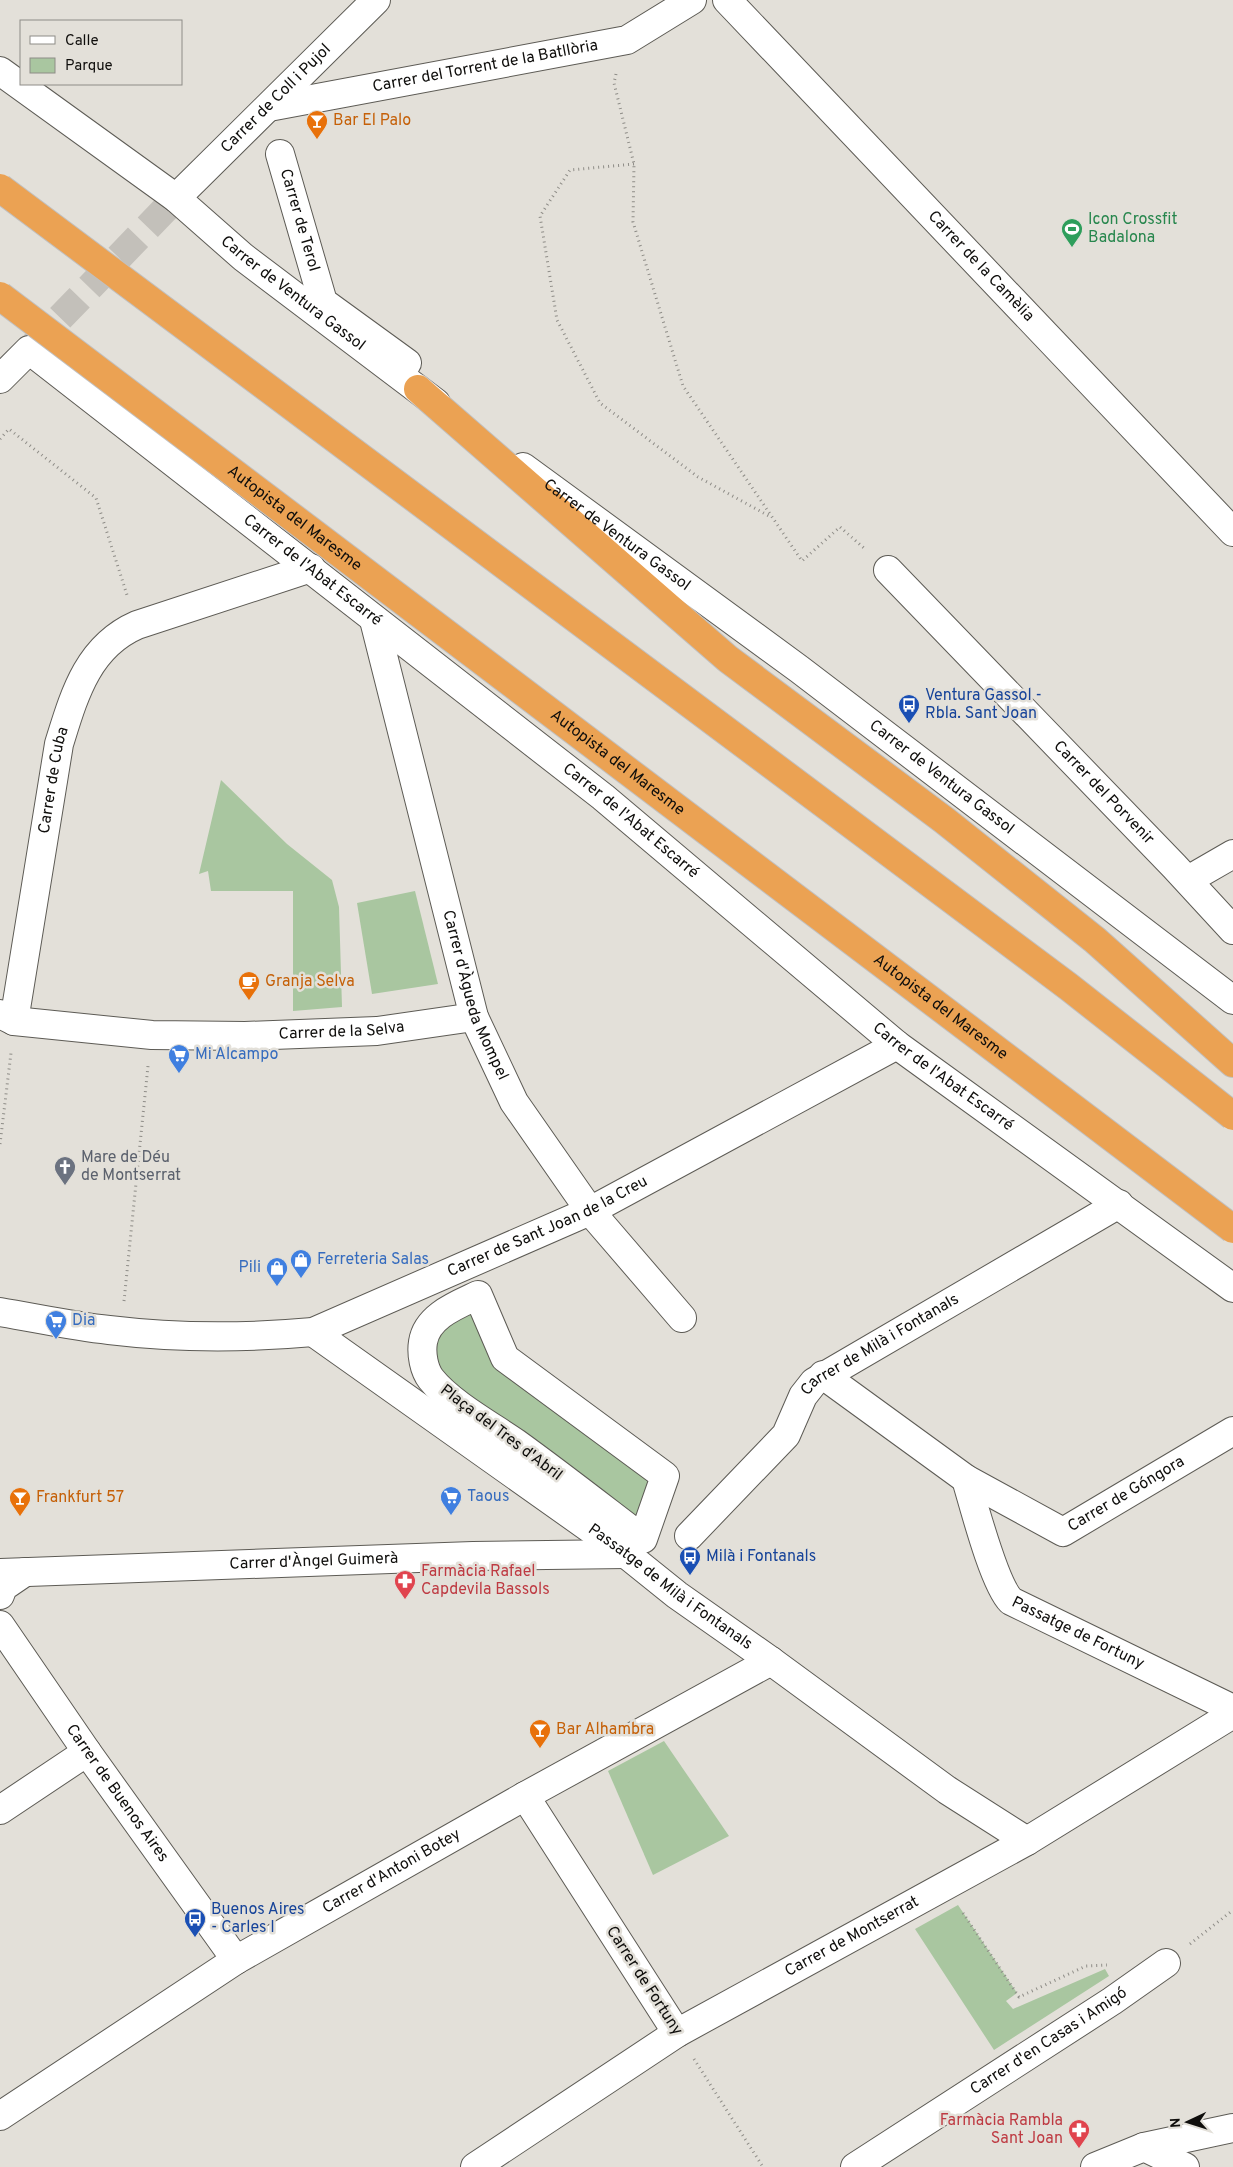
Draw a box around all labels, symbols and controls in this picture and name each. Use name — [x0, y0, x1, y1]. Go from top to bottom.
legend — [20, 20, 182, 85]
text: Calle — [65, 32, 99, 51]
street label: Carrer del Torrent de la Batllòria — [371, 36, 600, 97]
street label: Carrer de Coll i Pujol — [217, 40, 336, 158]
text: Parque — [65, 57, 113, 76]
bar icon: Bar El Palo — [305, 109, 329, 140]
place label: Bar El Palo — [333, 111, 411, 131]
street label: Carrer de Terol — [275, 167, 324, 274]
street label: Carrer de la Camèlia — [923, 207, 1038, 326]
place label: Icon Crossfit Badalona — [1088, 210, 1178, 248]
sports icon: Icon Crossfit Badalona — [1060, 217, 1084, 248]
street label: Carrer de Ventura Gassol — [216, 232, 369, 356]
street label: Autopista del Maresme — [223, 461, 366, 576]
street label: Carrer de Ventura Gassol — [539, 475, 694, 596]
street label: Carrer de l'Abat Escarré — [239, 510, 386, 631]
place label: Ventura Gassol - Rbla. Sant Joan — [925, 686, 1042, 724]
bus stop icon: Ventura Gassol - Rbla. Sant Joan — [897, 693, 921, 724]
street label: Autopista del Maresme — [546, 706, 689, 820]
street label: Carrer de Ventura Gassol — [865, 716, 1018, 839]
street label: Carrer de Cuba — [35, 724, 74, 835]
street label: Carrer del Porvenir — [1049, 737, 1158, 849]
street label: Carrer de l'Abat Escarré — [558, 759, 703, 883]
street label: Carrer d'Àgueda Mompel — [438, 908, 512, 1084]
street label: Autopista del Maresme — [869, 950, 1012, 1065]
cafe icon: Granja Selva — [237, 970, 261, 1001]
place label: Granja Selva — [265, 972, 355, 992]
street label: Carrer de la Selva — [278, 1017, 406, 1045]
street label: Carrer de l'Abat Escarré — [868, 1018, 1017, 1136]
supermarket icon: Mi Alcampo — [167, 1043, 191, 1074]
place label: Mi Alcampo — [195, 1045, 279, 1065]
place label: Mare de Déu de Montserrat — [81, 1148, 181, 1186]
church icon: Mare de Déu de Montserrat — [53, 1155, 77, 1186]
street label: Carrer de Sant Joan de la Creu — [444, 1172, 651, 1282]
shop icon: Ferreteria Salas — [289, 1248, 313, 1279]
place label: Ferreteria Salas — [317, 1250, 429, 1270]
shop icon: Pili — [265, 1256, 289, 1287]
place label: Pili — [239, 1258, 261, 1278]
street label: Carrer de Milà i Fontanals — [797, 1290, 963, 1400]
supermarket icon: Dia — [44, 1309, 68, 1340]
place label: Dia — [72, 1311, 95, 1331]
street label: Plaça del Tres d'Abril — [436, 1381, 566, 1485]
street label: Carrer de Góngora — [1064, 1452, 1188, 1537]
supermarket icon: Taous — [439, 1485, 463, 1516]
bar icon: Frankfurt 57 — [8, 1486, 32, 1517]
place label: Taous — [467, 1487, 509, 1507]
place label: Frankfurt 57 — [36, 1488, 124, 1508]
street label: Passatge de Milà i Fontanals — [584, 1520, 756, 1655]
bus stop icon: Milà i Fontanals — [678, 1545, 702, 1576]
place label: Milà i Fontanals — [706, 1547, 816, 1567]
street label: Carrer d'Àngel Guimerà — [229, 1549, 399, 1575]
place label: Farmàcia Rafael Capdevila Bassols — [421, 1562, 550, 1600]
pharmacy icon: Farmàcia Rafael Capdevila Bassols — [393, 1569, 417, 1600]
street label: Passatge de Fortuny — [1008, 1593, 1147, 1674]
bar icon: Bar Alhambra — [528, 1718, 552, 1749]
place label: Bar Alhambra — [556, 1720, 654, 1740]
street label: Carrer de Buenos Aires — [61, 1721, 173, 1866]
street label: Carrer d'Antoni Botey — [319, 1825, 464, 1919]
street label: Carrer de Montserrat — [781, 1892, 923, 1982]
place label: Buenos Aires - Carles I — [211, 1900, 305, 1938]
bus stop icon: Buenos Aires - Carles I — [183, 1907, 207, 1938]
street label: Carrer de Fortuny — [601, 1923, 687, 2039]
street label: Carrer d'en Casas i Amigó — [967, 1983, 1131, 2100]
north arrow — [1163, 2097, 1213, 2147]
place label: Farmàcia Rambla Sant Joan — [940, 2111, 1063, 2149]
text: N — [1168, 2117, 1185, 2128]
pharmacy icon: Farmàcia Rambla Sant Joan — [1067, 2118, 1091, 2149]

